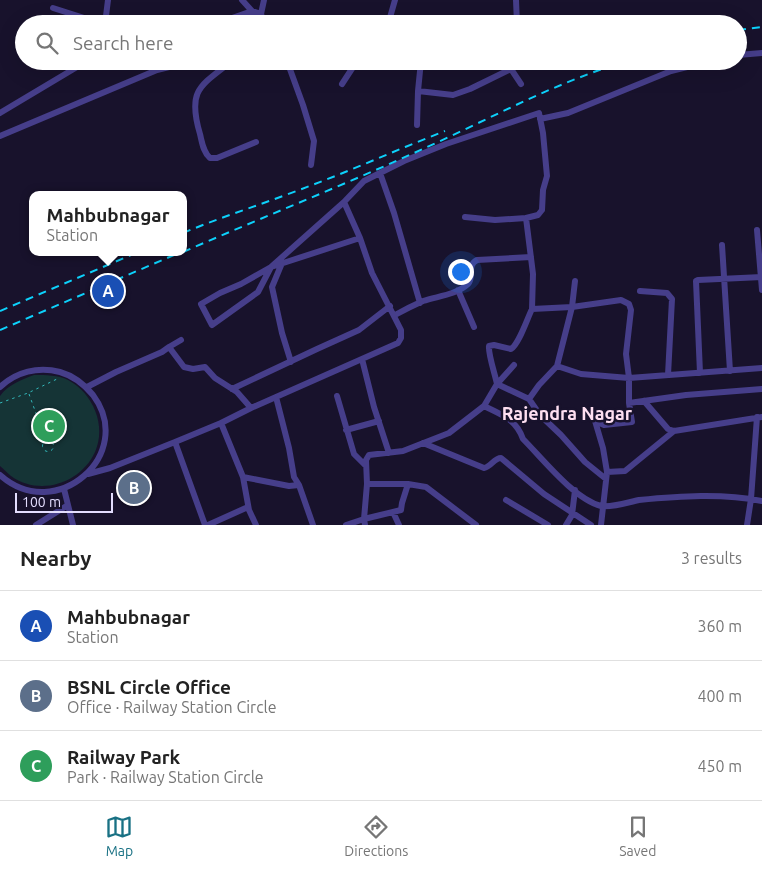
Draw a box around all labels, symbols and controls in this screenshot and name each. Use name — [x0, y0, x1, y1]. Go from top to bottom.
search box — [15, 15, 747, 70]
icon: search — [33, 29, 61, 57]
text: Search here — [73, 32, 173, 54]
popup — [29, 191, 187, 256]
text: Mahbubnagar — [47, 204, 169, 226]
text: Station — [47, 226, 98, 244]
your location — [448, 259, 474, 285]
pin: A — [92, 272, 124, 310]
district label: Rajendra Nagar — [502, 403, 633, 423]
pin: C — [33, 407, 65, 445]
pin: B — [118, 469, 150, 507]
scale bar — [15, 490, 112, 513]
text: 100 m — [22, 494, 61, 510]
text: Nearby — [20, 546, 91, 570]
text: 3 results — [681, 549, 742, 567]
text: Mahbubnagar — [67, 606, 190, 628]
text: A — [30, 617, 42, 635]
text: 360 m — [697, 617, 742, 635]
text: Station — [67, 628, 119, 646]
text: BSNL Circle Office — [67, 676, 231, 698]
text: B — [31, 687, 41, 705]
text: 400 m — [697, 687, 742, 705]
text: Office · Railway Station Circle — [67, 698, 277, 716]
text: Railway Park — [67, 746, 180, 768]
text: C — [31, 757, 41, 775]
text: 450 m — [697, 757, 742, 775]
text: Park · Railway Station Circle — [67, 768, 264, 786]
tab: Map — [105, 813, 133, 859]
tab: Directions — [344, 813, 408, 859]
tab: Saved — [619, 813, 657, 859]

